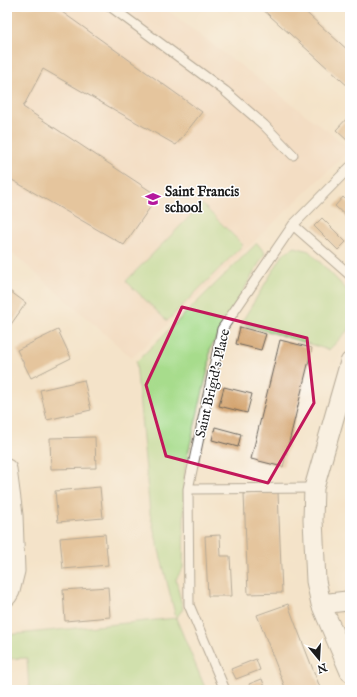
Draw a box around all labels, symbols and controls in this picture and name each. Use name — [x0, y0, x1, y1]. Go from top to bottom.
place label: Saint Francis school — [165, 183, 239, 217]
school or university icon: Saint Francis school — [144, 190, 162, 208]
street label: Saint Brigid's Place — [192, 326, 234, 439]
north arrow — [299, 639, 339, 679]
text: N — [315, 659, 329, 676]

